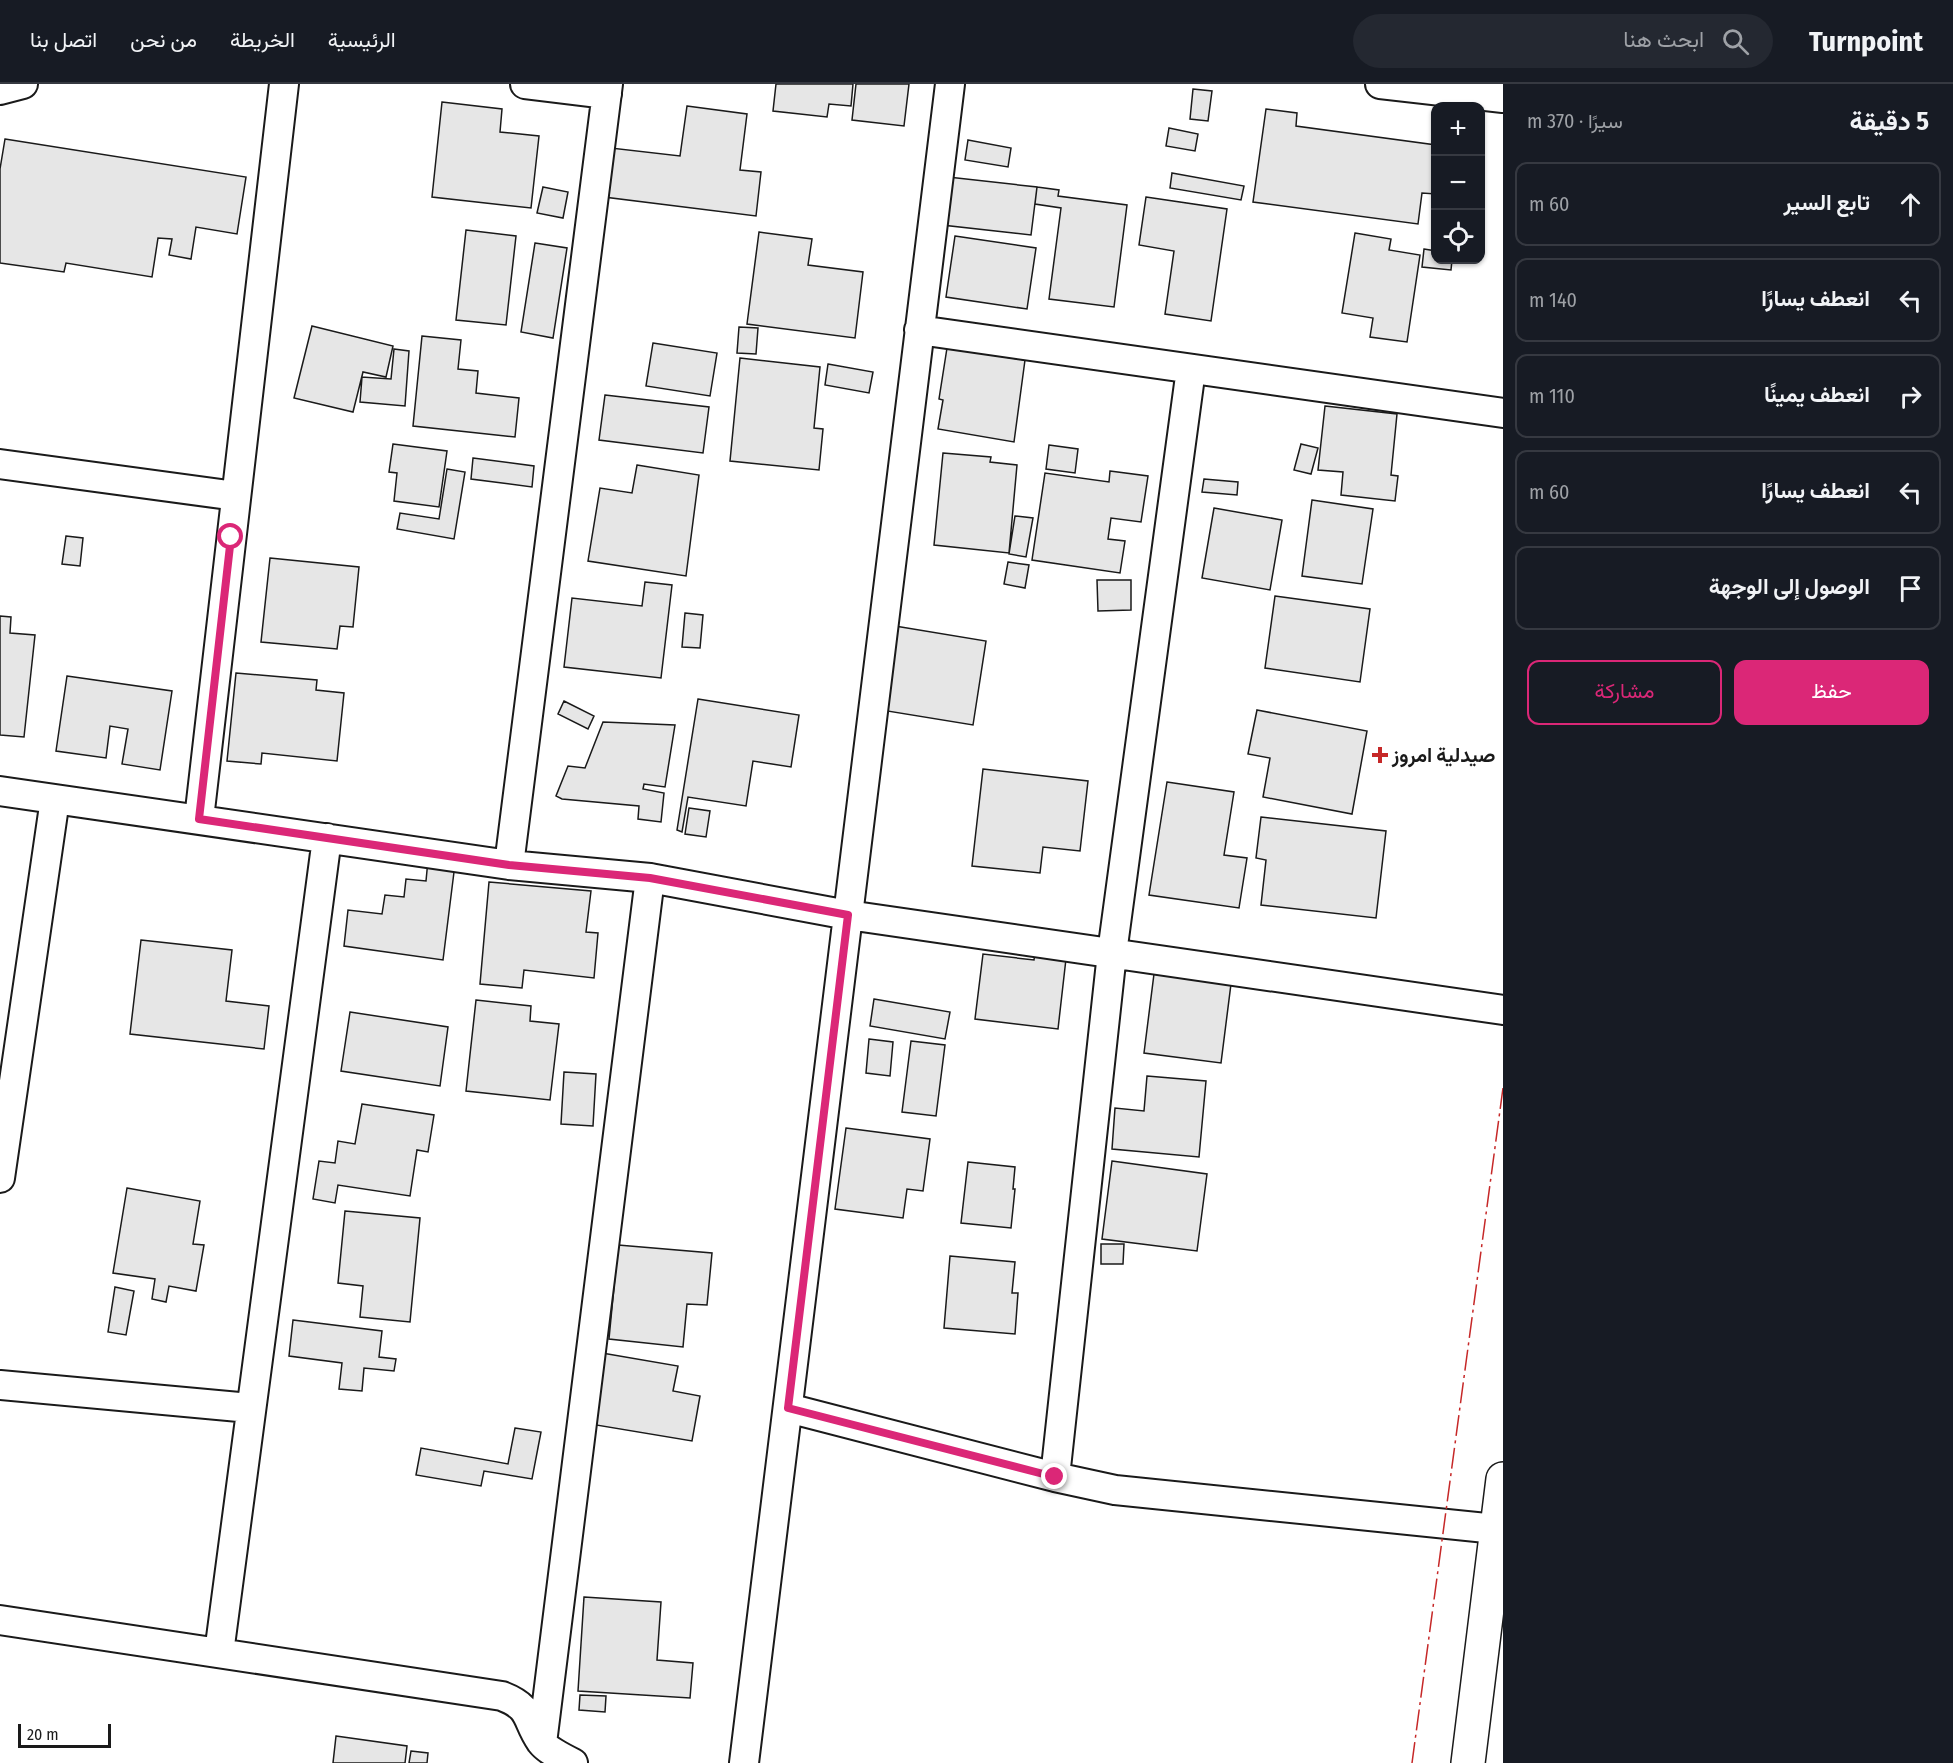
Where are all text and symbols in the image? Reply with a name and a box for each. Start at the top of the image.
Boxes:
search box [1353,14,1773,68]
icon: search [1719,25,1752,58]
text: Turnpoint [1809,25,1923,58]
text: ابحث هنا [1623,26,1704,53]
text: اتصل بنا [30,27,97,53]
text: من نحن [130,27,197,53]
text: الخريطة [230,27,295,53]
text: الرئيسية [328,27,396,53]
map controls [1431,102,1485,264]
button: + [1431,102,1485,156]
text: 5 دقيقة [1850,106,1929,137]
text: سيرًا · 370 m [1527,109,1623,133]
button: − [1431,156,1485,210]
icon: ahead [1894,188,1927,221]
text: تابع السير [1783,189,1870,216]
text: 60 m [1529,192,1569,216]
button: locate [1431,210,1485,264]
icon: left [1894,284,1927,317]
text: انعطف يسارًا [1761,285,1870,312]
text: 140 m [1529,288,1577,312]
icon: right [1894,380,1927,413]
text: انعطف يمينًا [1764,381,1870,408]
text: 110 m [1529,384,1575,408]
icon: left [1894,476,1927,509]
text: انعطف يسارًا [1761,477,1870,504]
text: 60 m [1529,480,1569,504]
route start [217,523,243,549]
icon: arrive [1894,572,1927,605]
text: الوصول إلى الوجهة [1709,573,1870,600]
button: مشاركة [1527,660,1722,725]
button: حفظ [1734,660,1929,725]
place label: صيدلية امروز [1391,743,1495,768]
marker: صيدلية امروز [1373,748,1387,762]
route end [1041,1463,1067,1489]
scale bar [18,1721,111,1748]
text: 20 m [27,1725,58,1744]

